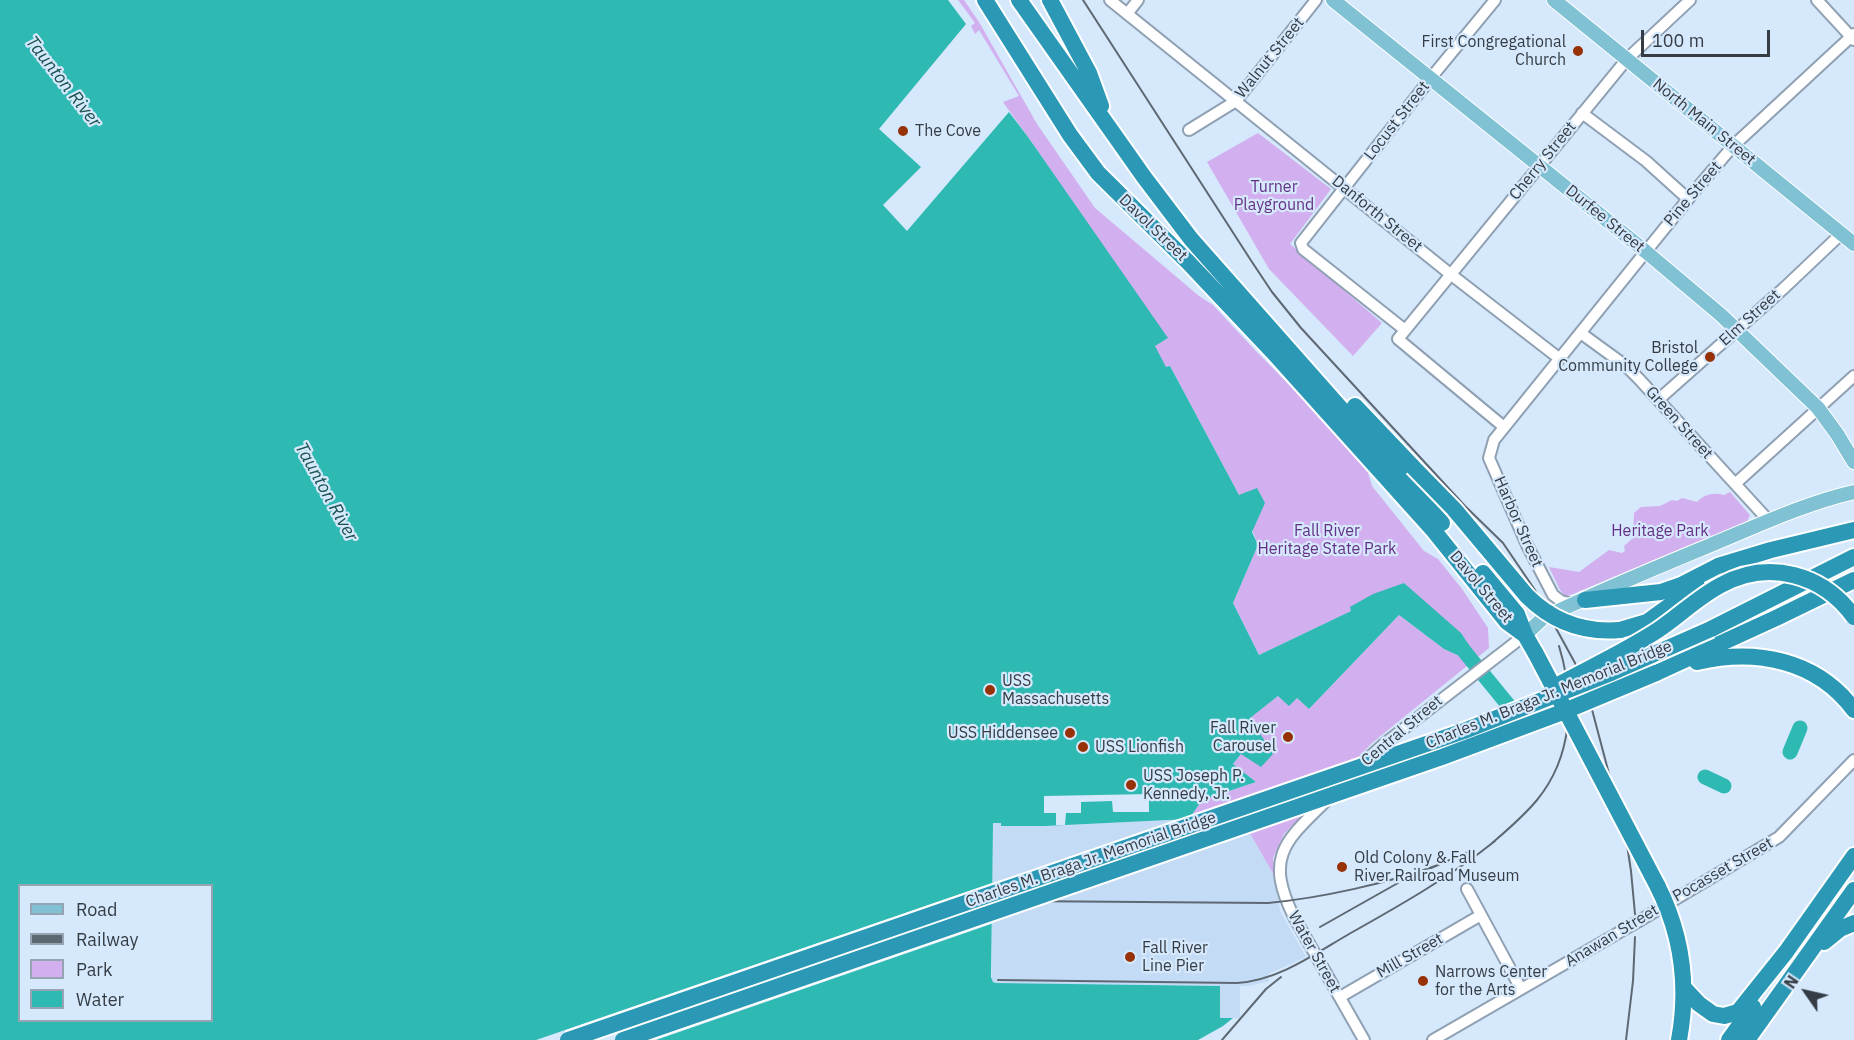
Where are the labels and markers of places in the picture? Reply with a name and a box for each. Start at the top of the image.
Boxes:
place label: First Congregational Church [1422,32,1566,70]
marker: First Congregational Church [1571,44,1585,58]
place label: The Cove [915,121,981,141]
marker: The Cove [896,124,910,138]
place label: Bristol Community College [1558,338,1698,376]
marker: Bristol Community College [1703,350,1717,364]
place label: USS Massachusetts [1002,671,1109,709]
marker: USS Massachusetts [983,683,997,697]
place label: Fall River Carousel [1210,718,1276,756]
place label: USS Hiddensee [948,723,1058,743]
marker: USS Hiddensee [1063,726,1077,740]
marker: Fall River Carousel [1281,730,1295,744]
place label: USS Lionfish [1095,737,1184,757]
marker: USS Lionfish [1076,740,1090,754]
place label: USS Joseph P. Kennedy, Jr. [1143,766,1244,804]
marker: USS Joseph P. Kennedy, Jr. [1124,778,1138,792]
place label: Old Colony & Fall River Railroad Museum [1354,848,1519,886]
marker: Old Colony & Fall River Railroad Museum [1335,860,1349,874]
place label: Fall River Line Pier [1142,938,1208,976]
marker: Fall River Line Pier [1123,950,1137,964]
place label: Narrows Center for the Arts [1435,962,1547,1000]
marker: Narrows Center for the Arts [1416,974,1430,988]

